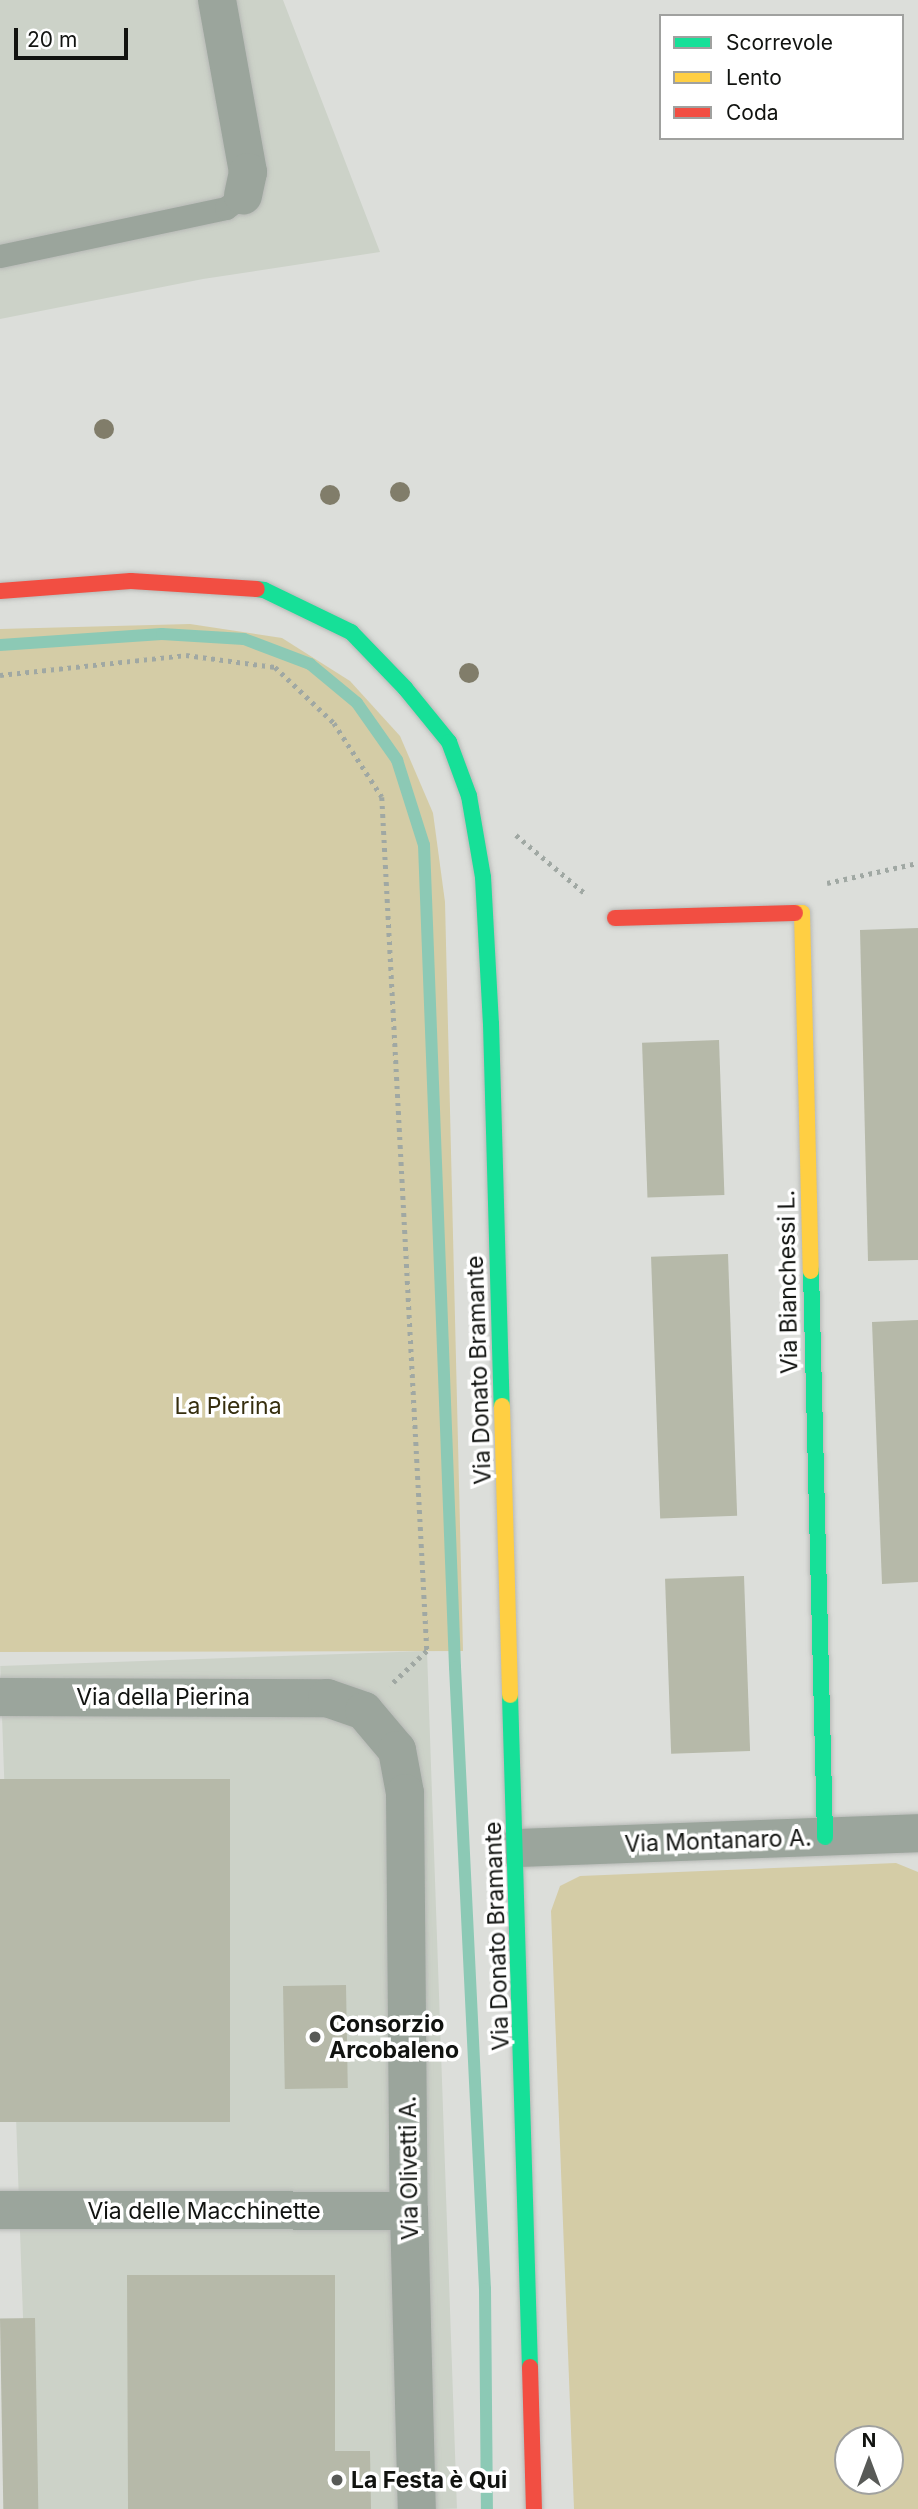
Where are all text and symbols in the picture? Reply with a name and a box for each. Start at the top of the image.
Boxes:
scale bar [18,14,131,58]
legend [659,14,904,140]
text: 20 m [27,27,77,52]
text: Scorrevole [726,30,833,55]
text: Lento [726,65,782,90]
text: Coda [726,100,779,125]
street label: Via Bianchessi L. [773,1190,803,1374]
street label: Via Donato Bramante [461,1255,497,1485]
park label: La Pierina [174,1392,282,1420]
street label: Via della Pierina [76,1683,250,1711]
street label: Via Donato Bramante [479,1821,515,2051]
street label: Via Montanaro A. [624,1824,812,1858]
place label: Consorzio Arcobaleno [329,2010,459,2064]
marker: Consorzio Arcobaleno [307,2029,323,2045]
street label: Via Olivetti A. [394,2096,424,2240]
street label: Via delle Macchinette [87,2197,321,2225]
north arrow [834,2425,904,2495]
text: N [862,2429,876,2452]
place label: La Festa è Qui [351,2466,507,2494]
marker: La Festa è Qui [329,2472,345,2488]

